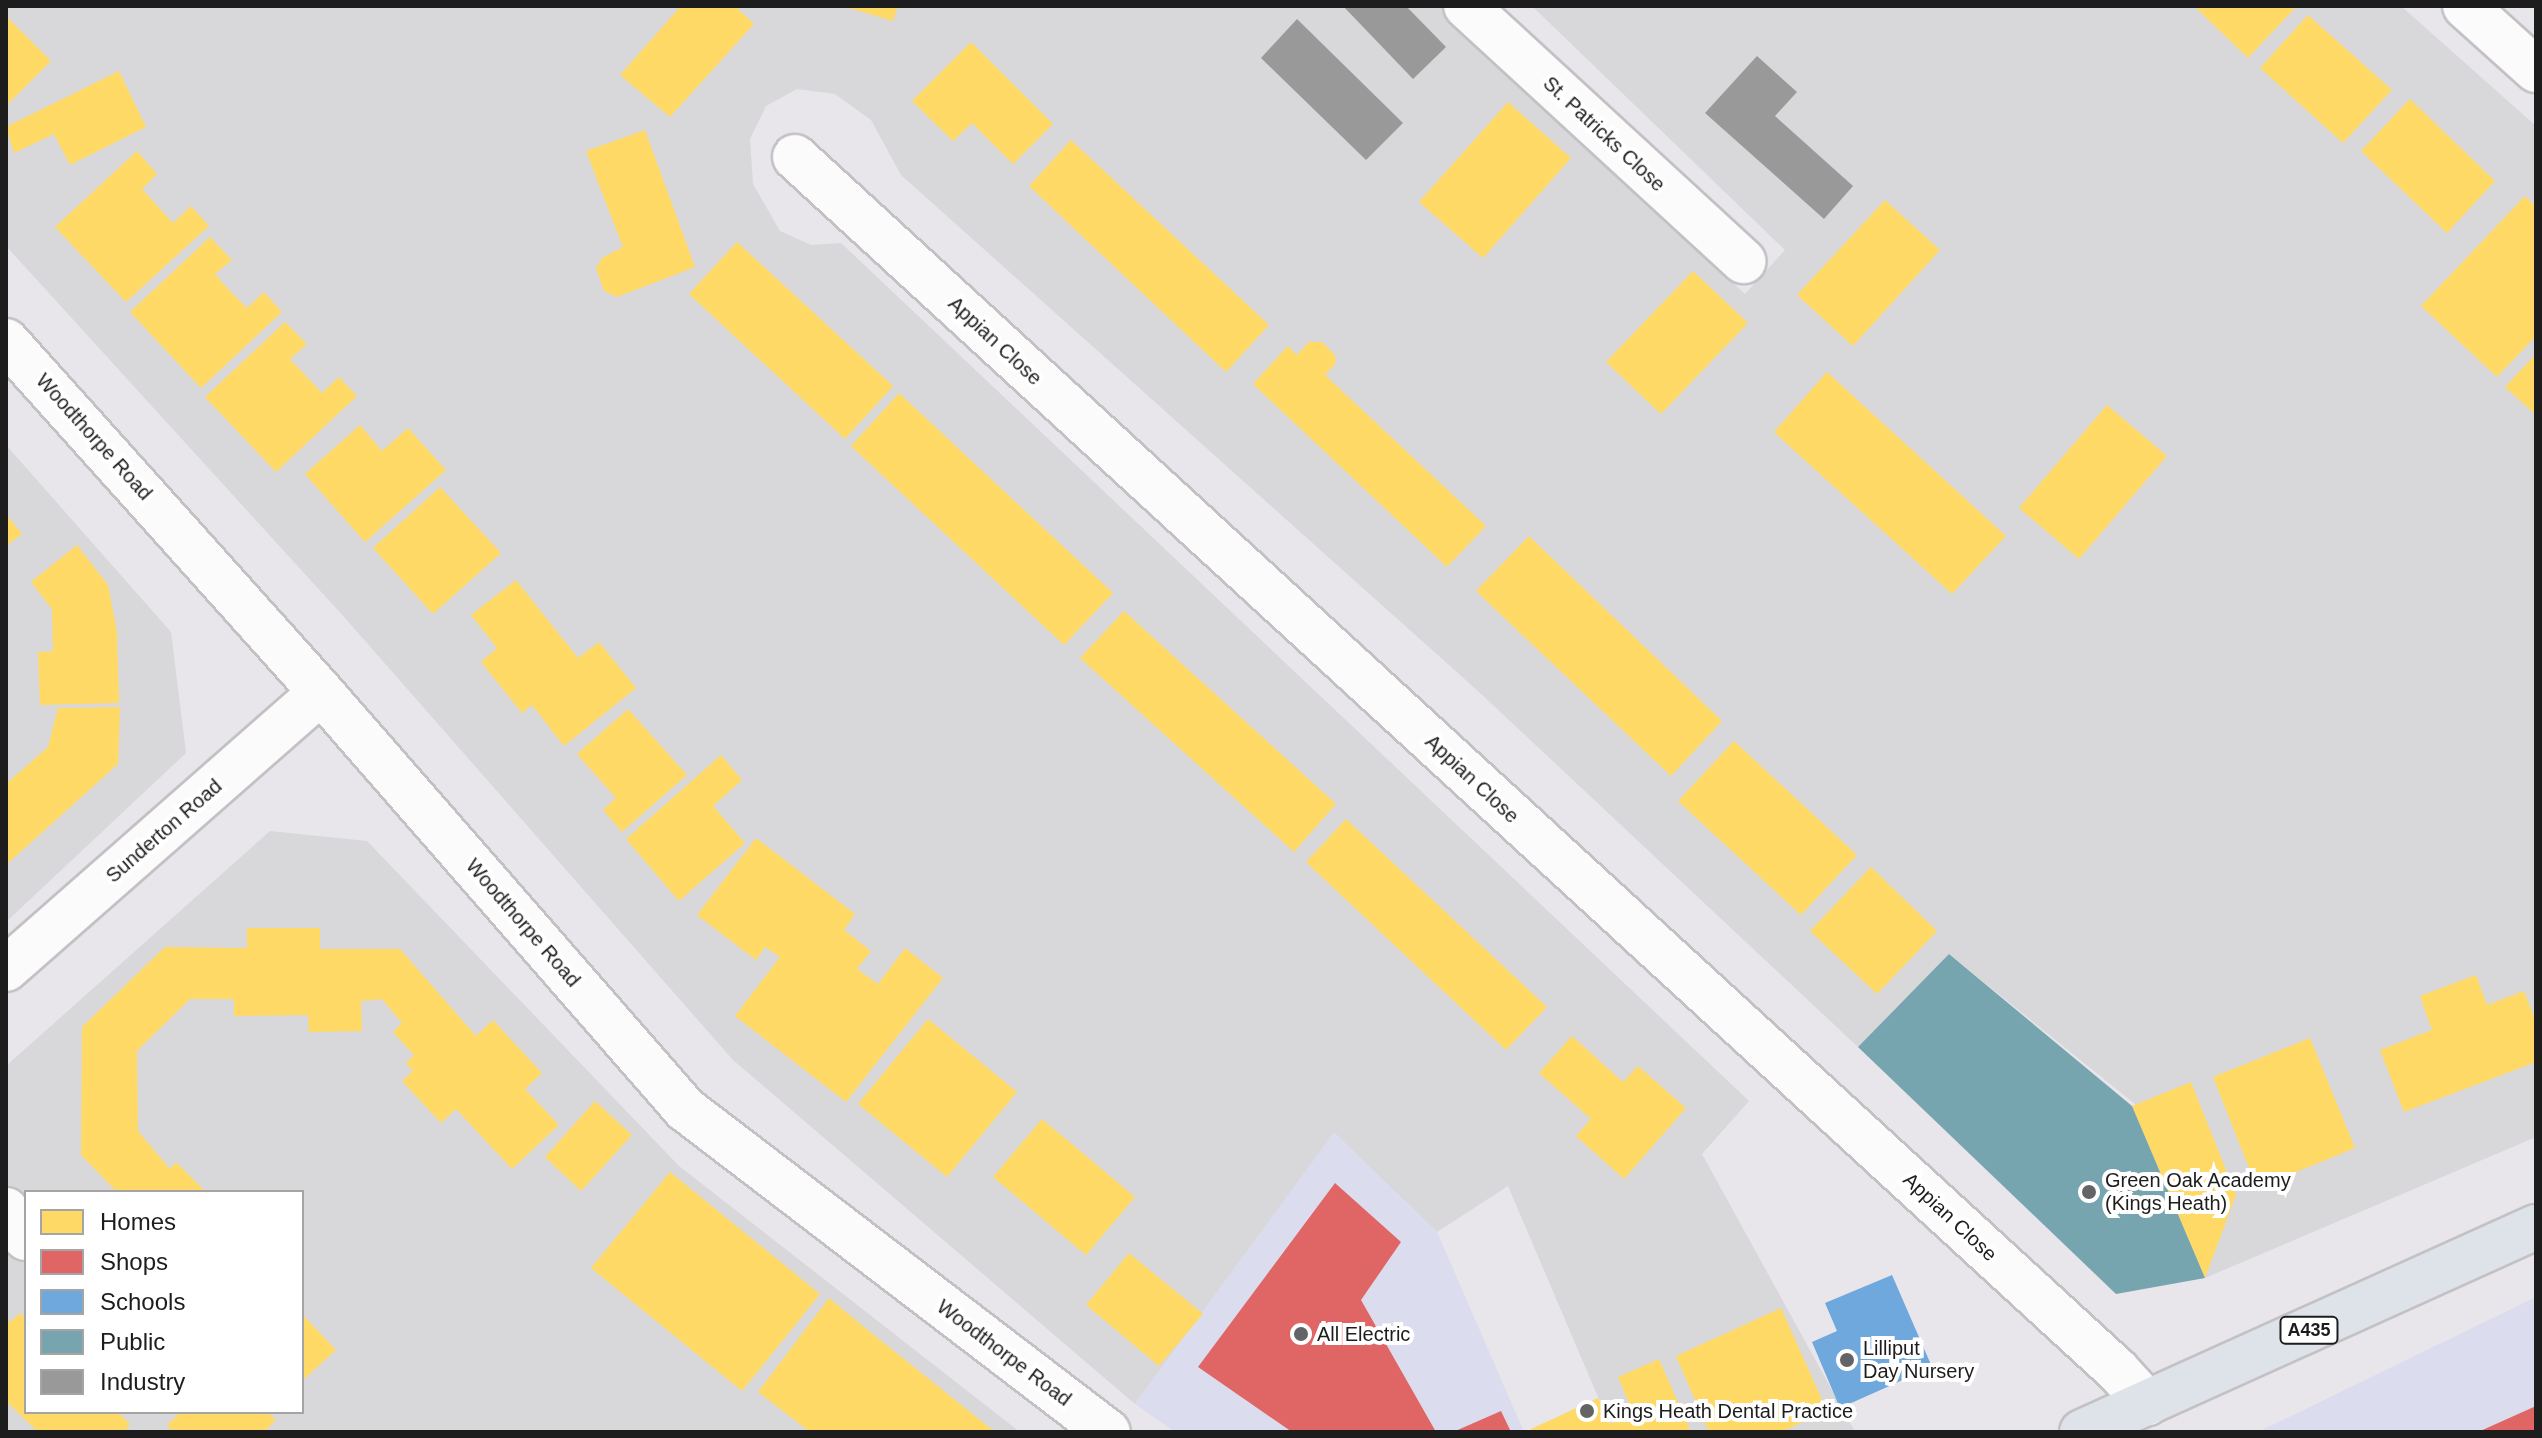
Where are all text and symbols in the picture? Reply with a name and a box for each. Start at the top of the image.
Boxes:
street label: St. Patricks Close [1538,71,1670,197]
street label: Appian Close [943,292,1047,390]
street label: Woodthorpe Road [31,369,157,505]
street label: Appian Close [1420,730,1524,828]
street label: Sunderton Road [101,774,227,888]
street label: Woodthorpe Road [461,854,585,992]
street label: Appian Close [1898,1168,2002,1266]
place label: Green Oak Academy (Kings Heath) [2105,1168,2292,1215]
marker: Green Oak Academy (Kings Heath) [2080,1183,2098,1201]
legend [24,1190,304,1414]
text: Homes [100,1208,176,1235]
text: Shops [100,1248,168,1275]
text: Schools [100,1288,185,1315]
street label: Woodthorpe Road [932,1295,1076,1411]
road number: A435 [2279,1316,2339,1344]
place label: All Electric [1317,1322,1410,1346]
marker: All Electric [1292,1325,1310,1343]
text: Public [100,1328,165,1355]
place label: Lilliput Day Nursery [1863,1336,1974,1383]
marker: Lilliput Day Nursery [1838,1351,1856,1369]
text: Industry [100,1368,185,1395]
place label: Kings Heath Dental Practice [1603,1399,1853,1423]
marker: Kings Heath Dental Practice [1578,1402,1596,1420]

